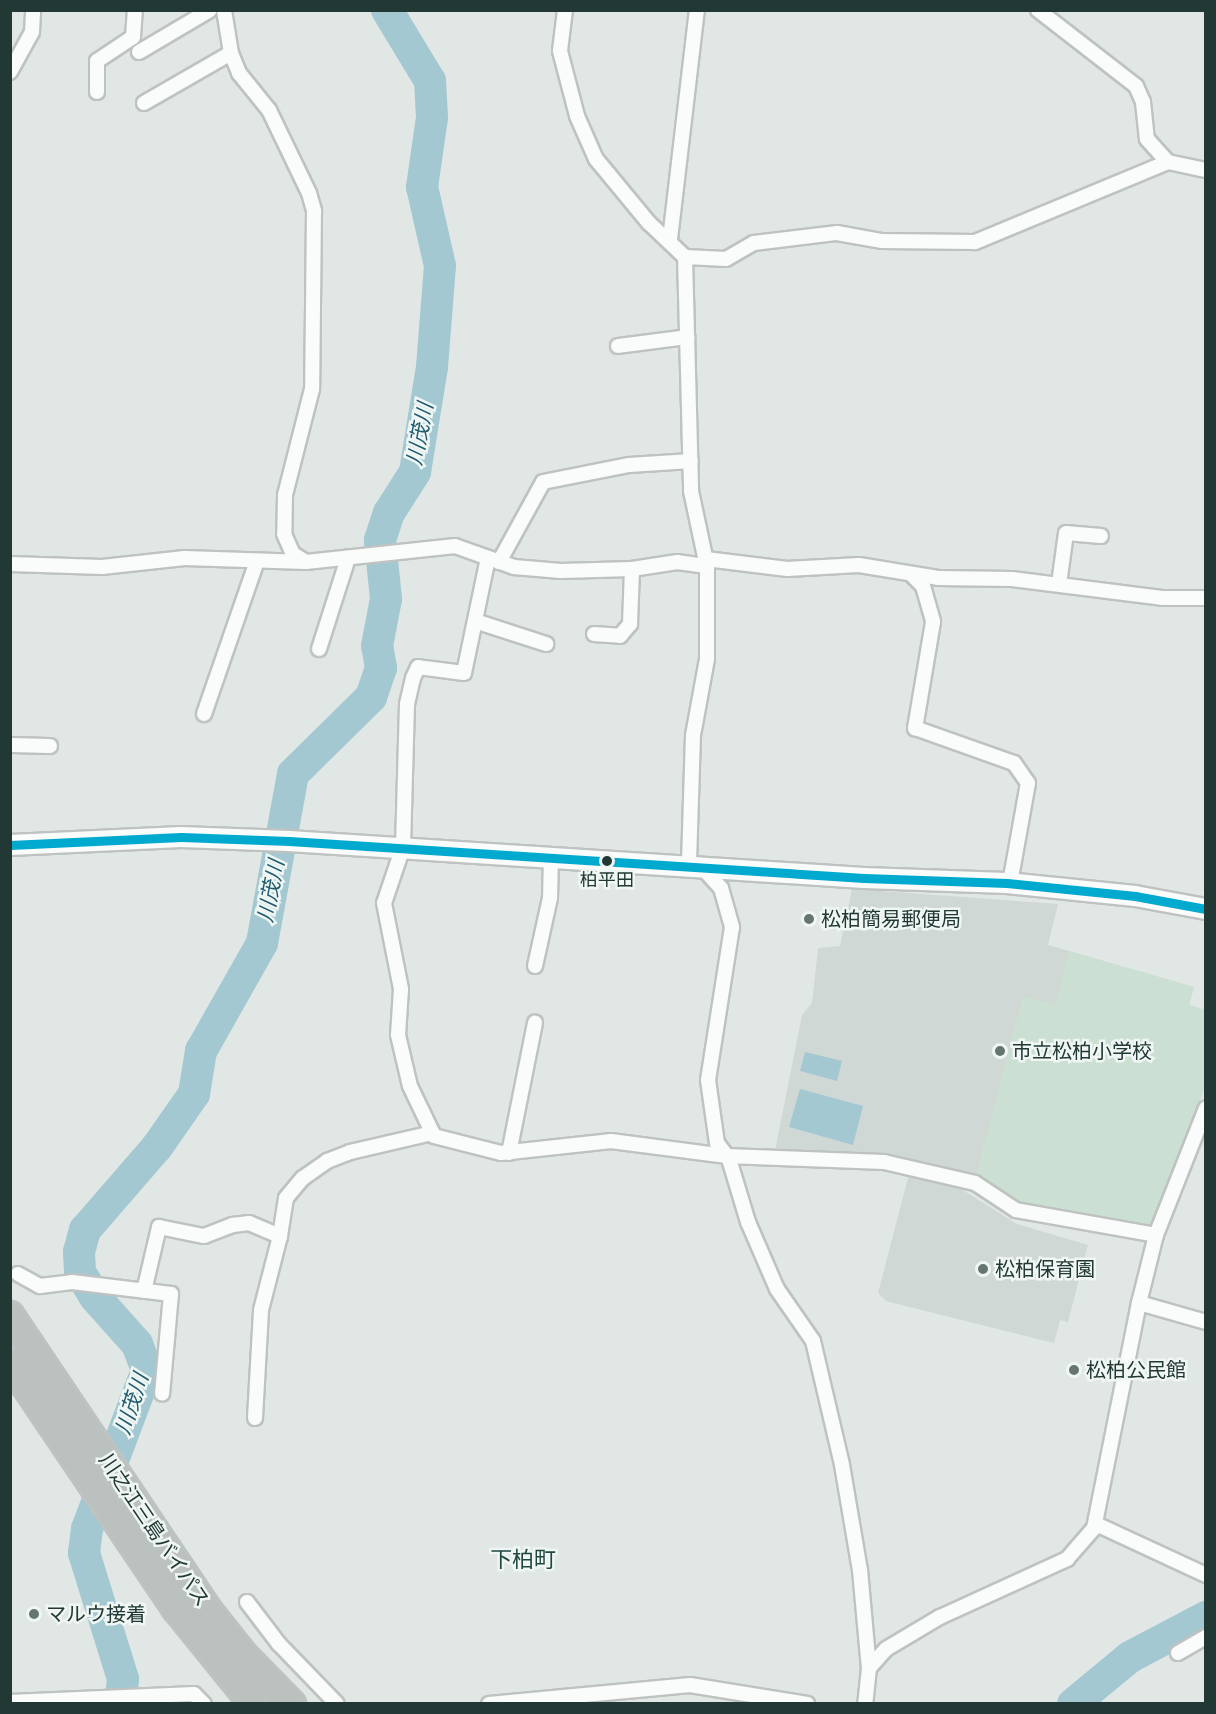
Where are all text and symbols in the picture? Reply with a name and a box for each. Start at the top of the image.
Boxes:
water label: 川茂川 [402,401,438,467]
marker: 柏平田 [601,855,613,867]
water label: 川茂川 [253,858,289,924]
place label: 柏平田 [580,869,634,891]
place label: 松柏簡易郵便局 [821,907,961,931]
marker: 松柏簡易郵便局 [802,912,816,926]
place label: 市立松柏小学校 [1012,1039,1152,1063]
marker: 市立松柏小学校 [993,1044,1007,1058]
place label: 松柏保育園 [995,1257,1095,1281]
marker: 松柏保育園 [976,1262,990,1276]
place label: 松柏公民館 [1086,1358,1186,1382]
marker: 松柏公民館 [1067,1363,1081,1377]
water label: 川茂川 [110,1370,154,1438]
street label: 川之江三島バイパス [94,1449,214,1611]
district label: 下柏町 [490,1547,556,1573]
place label: マルウ接着 [46,1602,146,1626]
marker: マルウ接着 [27,1607,41,1621]

